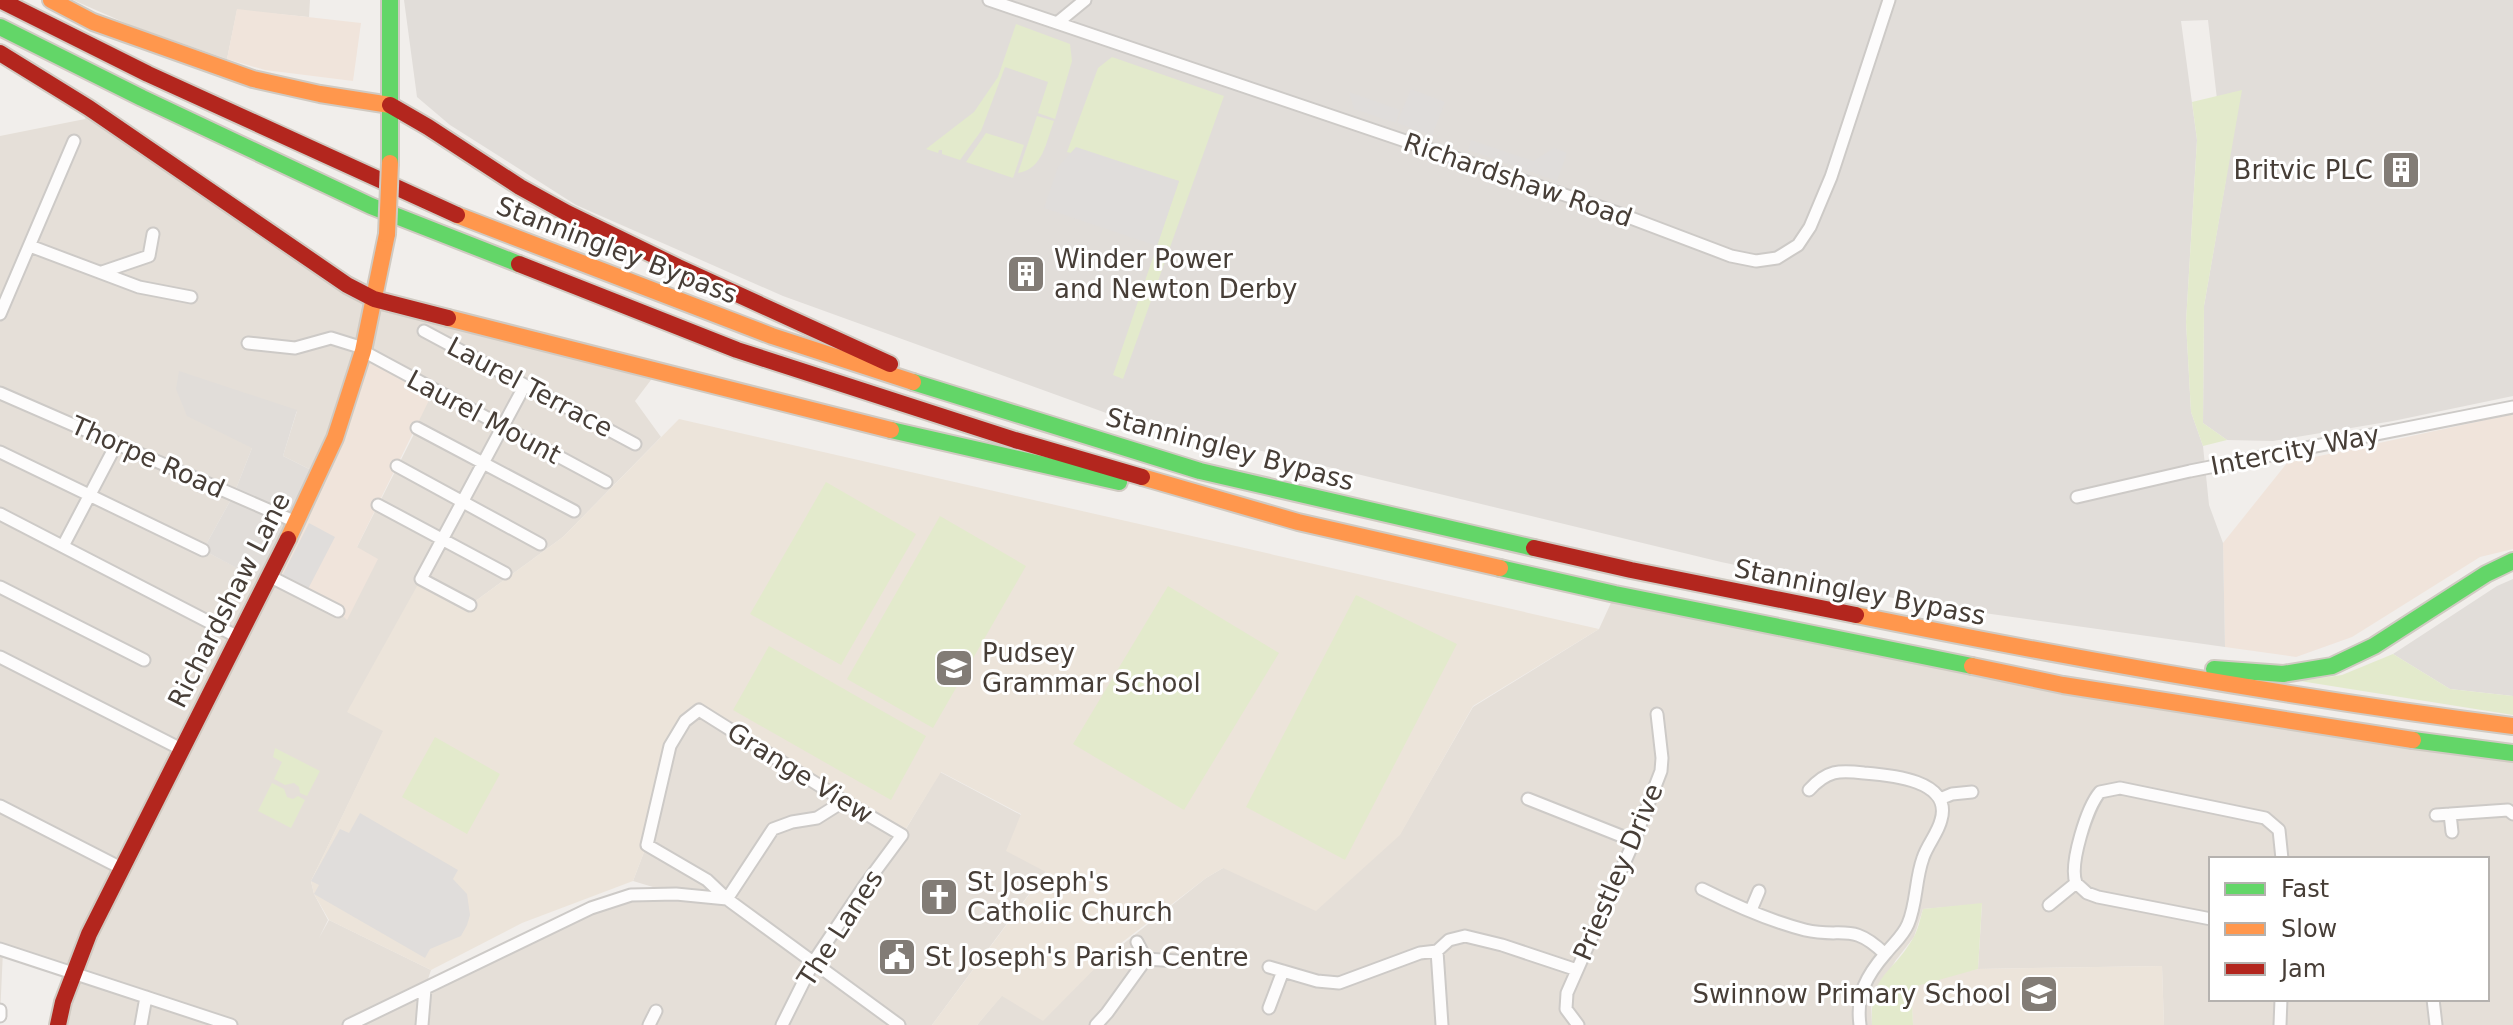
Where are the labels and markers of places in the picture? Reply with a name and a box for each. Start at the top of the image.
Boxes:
building icon: Britvic PLC [2380,149,2422,191]
place label: Britvic PLC [2234,155,2373,185]
place label: Winder Power and Newton Derby [1054,244,1297,304]
building icon: Winder Power and Newton Derby [1005,253,1047,295]
place label: Pudsey Grammar School [982,638,1201,698]
school or university icon: Pudsey Grammar School [933,647,975,689]
place label: St Joseph's Catholic Church [967,867,1173,927]
church icon: St Joseph's Catholic Church [918,876,960,918]
public building icon: St Joseph's Parish Centre [876,936,918,978]
place label: St Joseph's Parish Centre [925,942,1249,972]
school or university icon: Swinnow Primary School [2018,973,2060,1015]
place label: Swinnow Primary School [1693,979,2011,1009]

